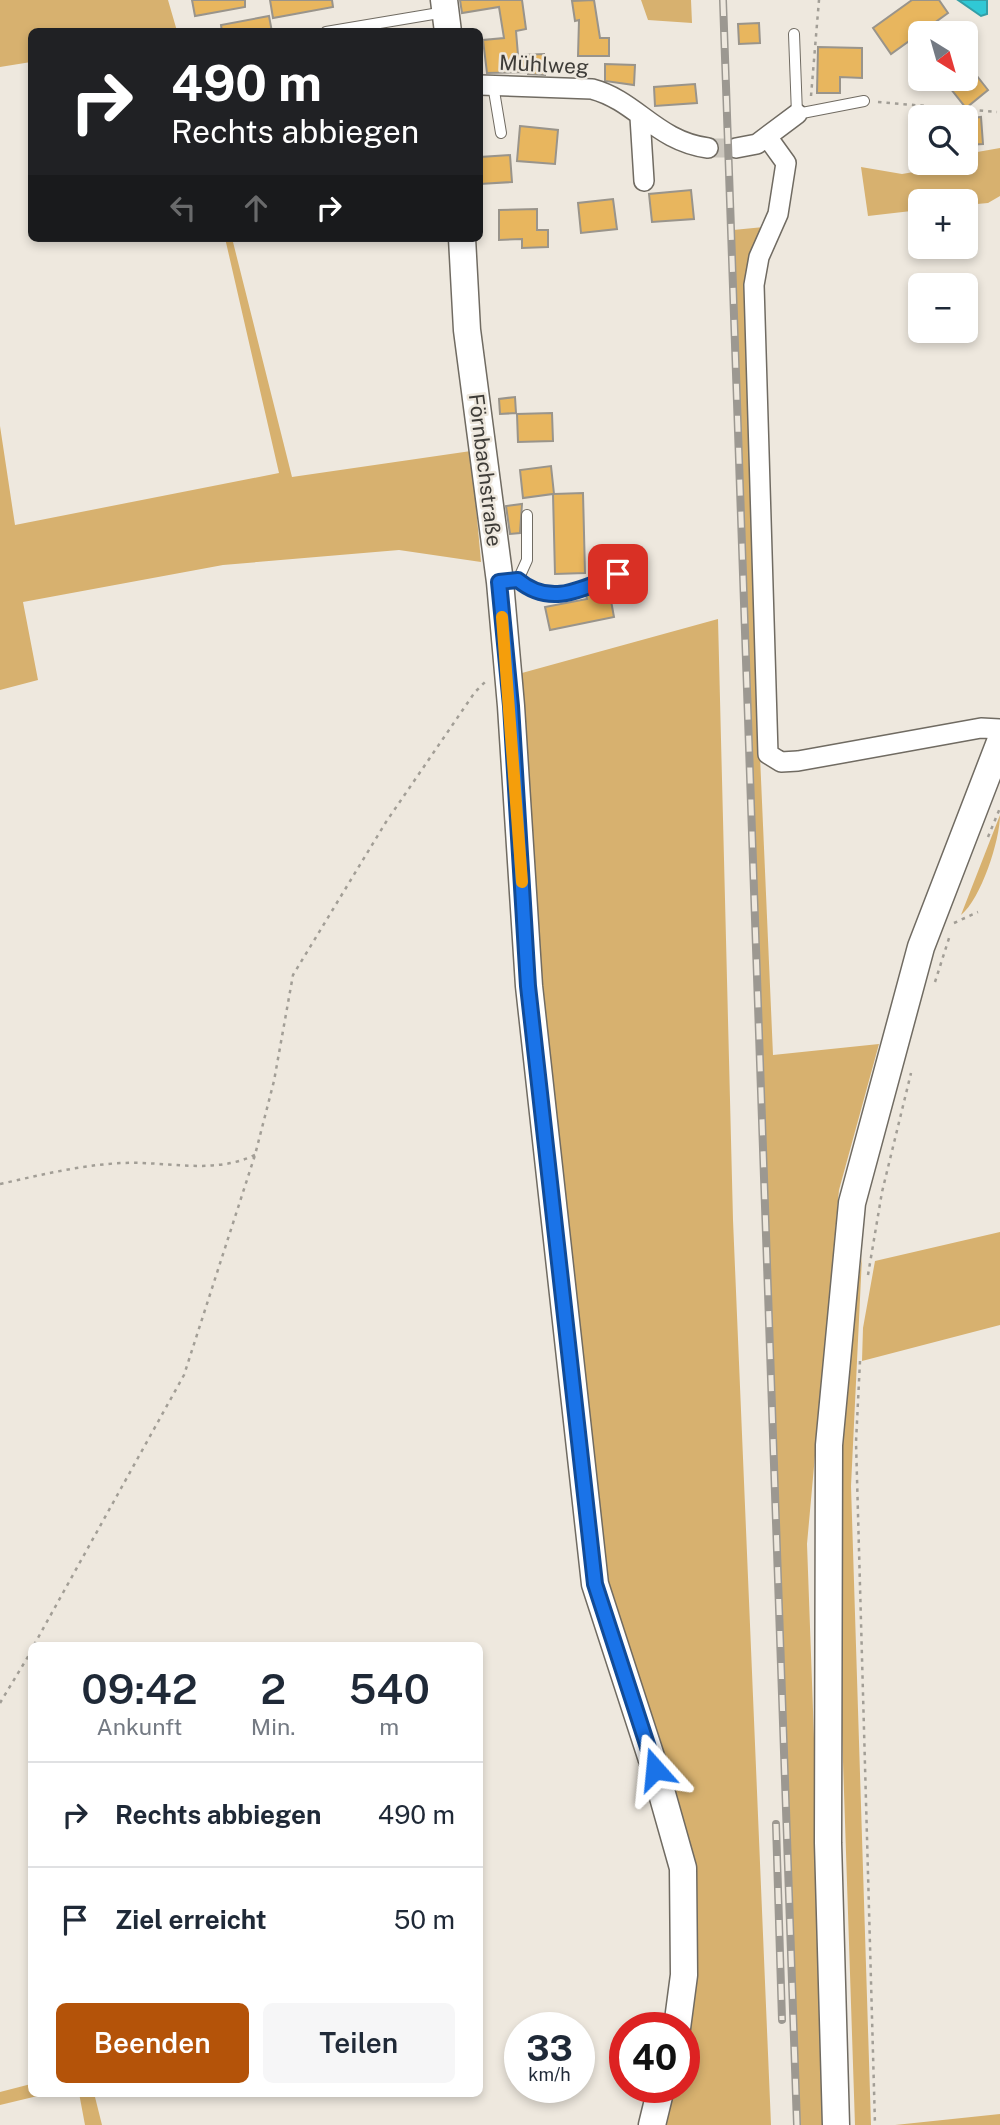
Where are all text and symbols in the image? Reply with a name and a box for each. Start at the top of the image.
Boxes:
north arrow [908,21,978,91]
map controls [908,21,978,343]
street label: Mühlweg [498,50,590,79]
text: 490 m [171,54,322,112]
icon: right [56,56,147,147]
button: search [908,105,978,175]
text: Rechts abbiegen [171,113,419,150]
icon: left [164,189,202,227]
icon: ahead [237,189,275,227]
icon: right [310,189,348,227]
button: + [908,189,978,259]
button: − [908,273,978,343]
street label: Förnbachstraße [464,392,507,548]
pin [588,544,648,604]
icon: arrive [599,555,637,593]
text: 09:42 [81,1664,198,1713]
text: 2 [260,1664,286,1713]
text: 540 [349,1664,430,1713]
text: Ankunft [96,1713,182,1740]
text: Min. [251,1713,296,1740]
text: m [379,1713,399,1740]
position arrow [618,1732,692,1806]
icon: right [56,1796,94,1834]
text: Rechts abbiegen [115,1799,321,1830]
text: 490 m [378,1799,455,1830]
icon: arrive [56,1901,94,1939]
text: Ziel erreicht [115,1904,267,1935]
text: 50 m [394,1904,455,1935]
button: Beenden [56,2003,249,2083]
button: Teilen [263,2003,455,2083]
speed limit sign: 40 [609,2012,700,2103]
text: 33 [526,2028,573,2069]
text: km/h [528,2064,571,2085]

